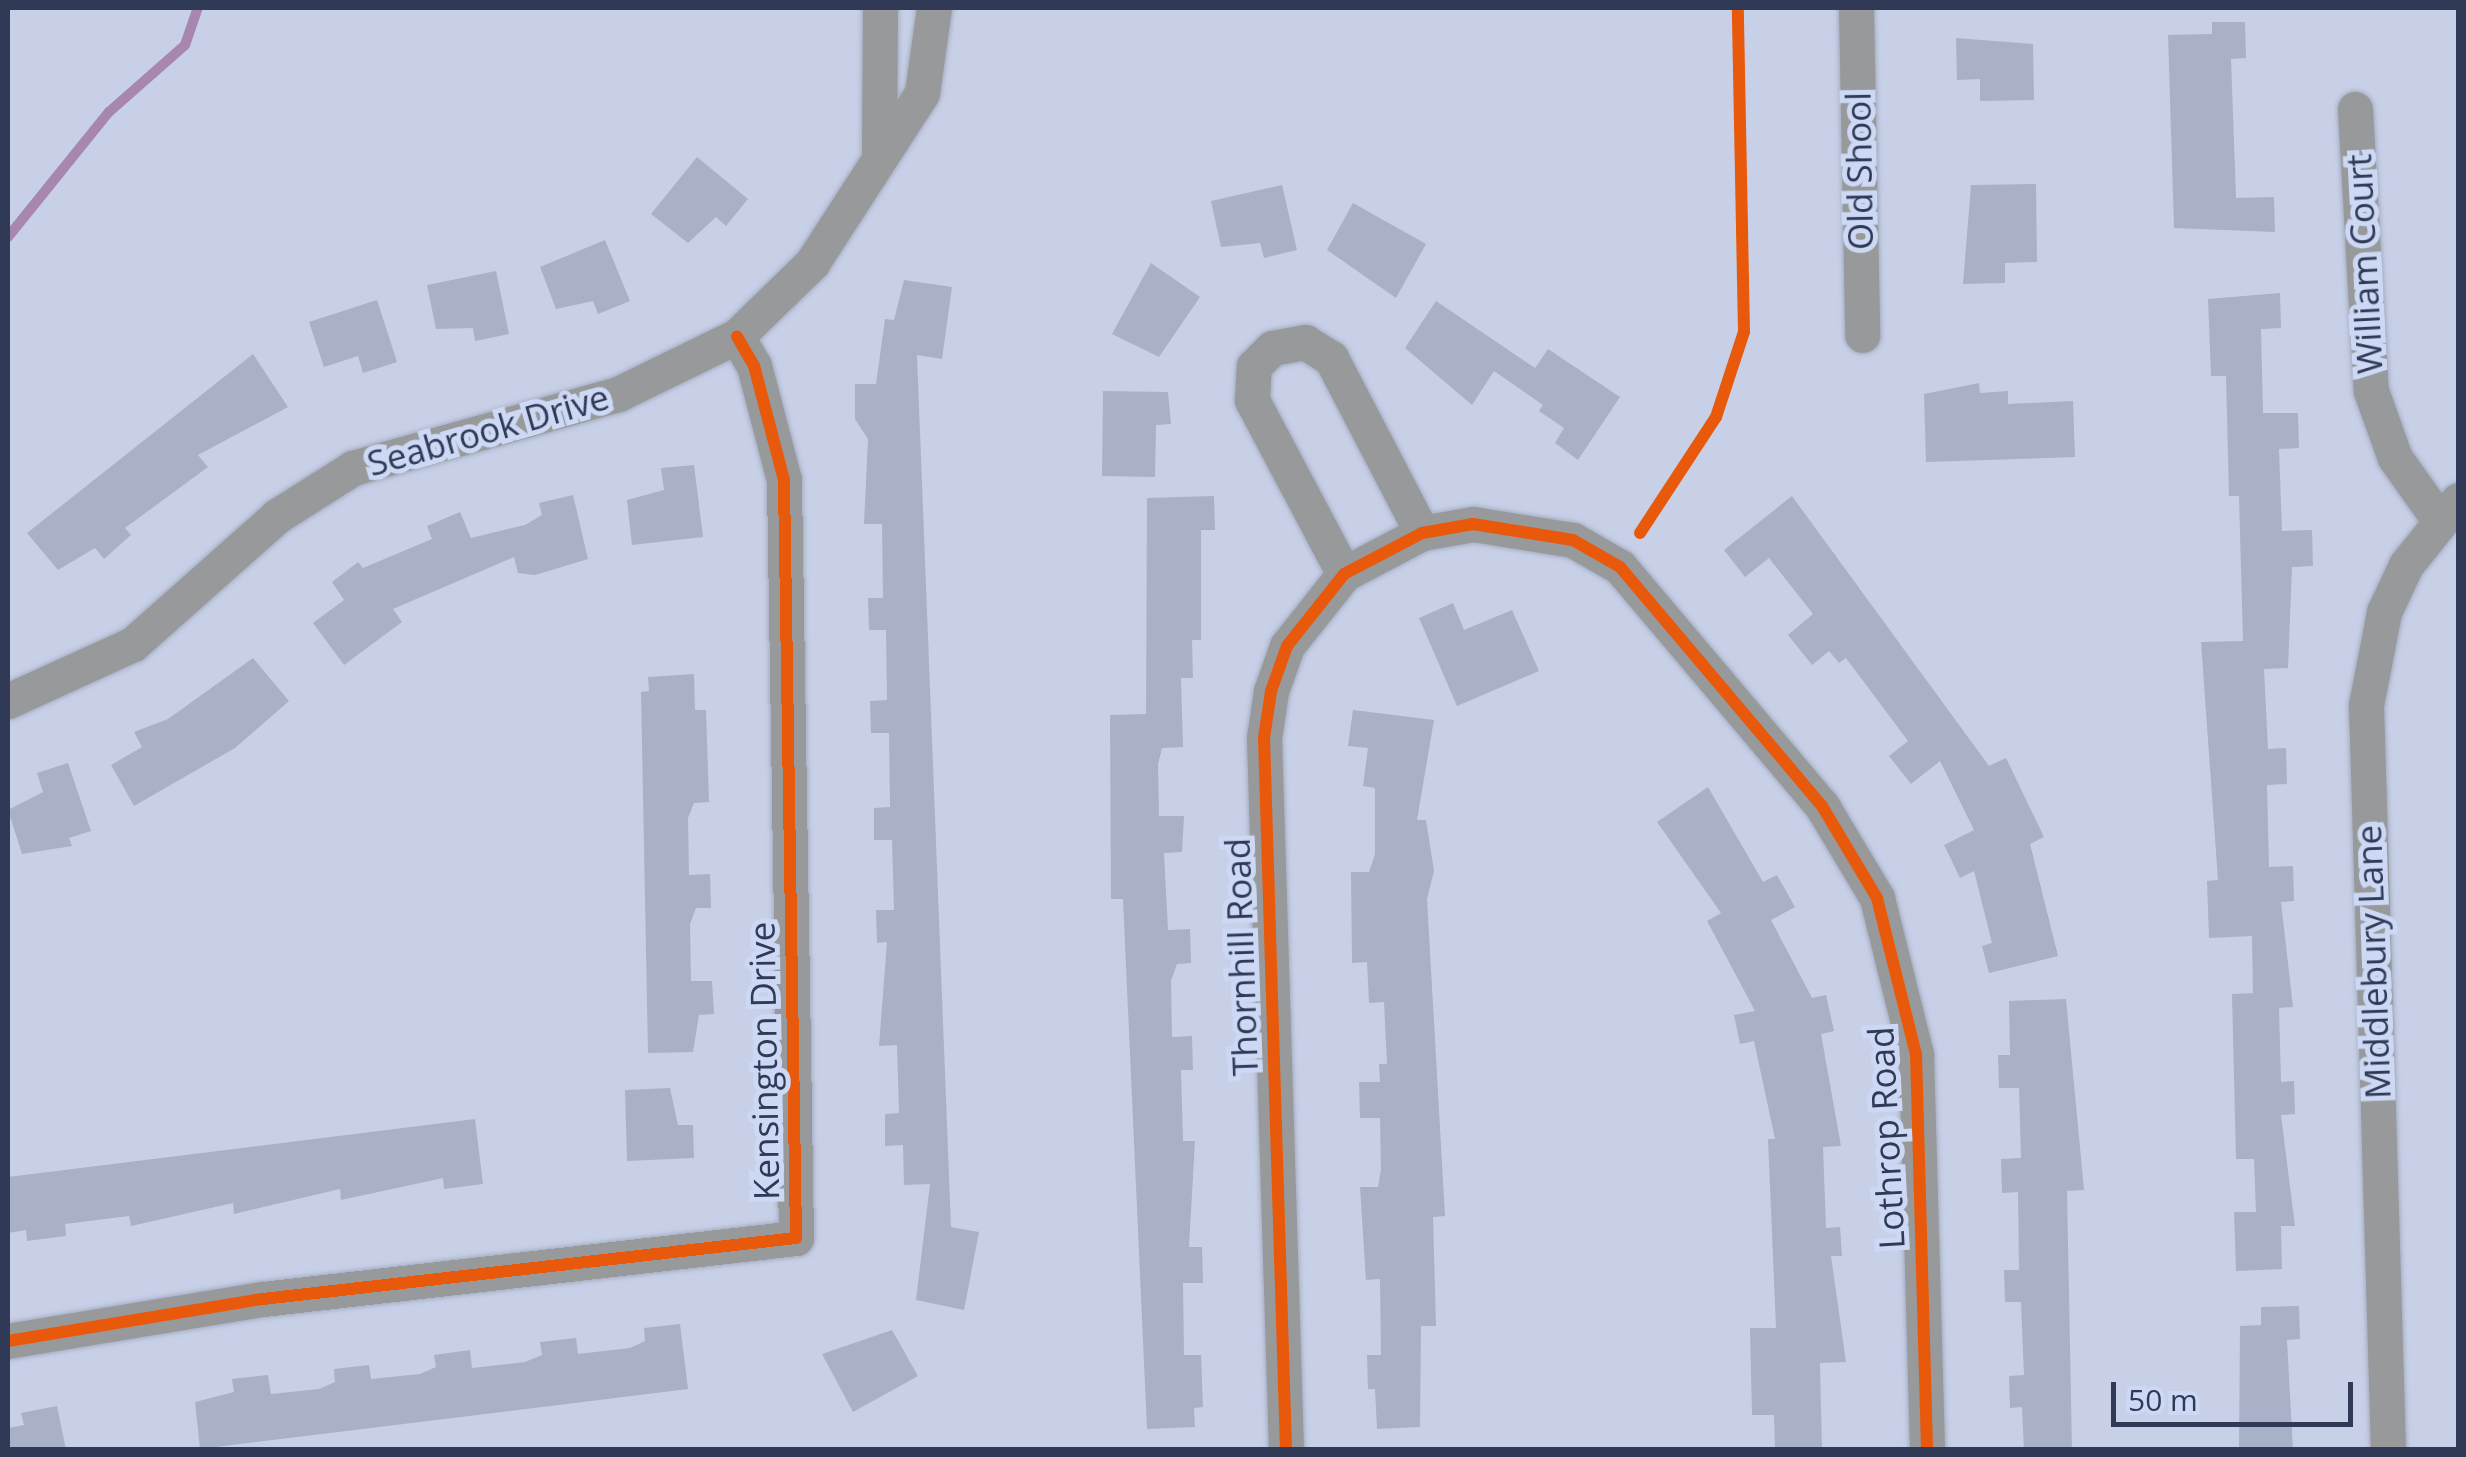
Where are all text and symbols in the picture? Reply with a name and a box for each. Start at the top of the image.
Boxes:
street label: Old Shool [1837,92,1881,250]
street label: William Court [2337,153,2391,375]
street label: Seabrook Drive [362,375,614,485]
street label: Middlebury Lane [2347,824,2399,1100]
street label: Thornhill Road [1216,837,1266,1077]
street label: Kensington Drive [741,922,787,1200]
street label: Lothrop Road [1859,1026,1913,1250]
scale bar [2116,1362,2358,1424]
text: 50 m [2128,1379,2198,1420]

